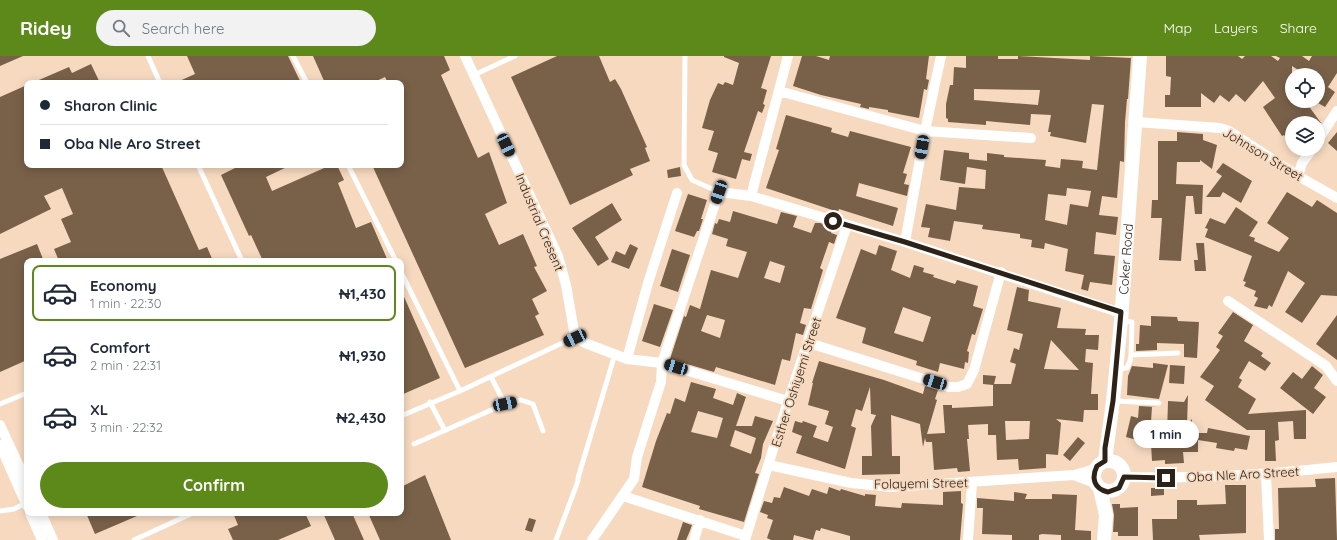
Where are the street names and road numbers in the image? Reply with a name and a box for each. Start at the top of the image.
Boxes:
street label: Johnson Street [1220,124,1306,184]
street label: Industrial Cresent [512,171,568,273]
street label: Coker Road [1115,223,1136,295]
street label: Esther Oshiyemi Street [767,315,825,449]
street label: Oba Nle Aro Street [1186,463,1300,485]
street label: Folayemi Street [874,474,968,492]

